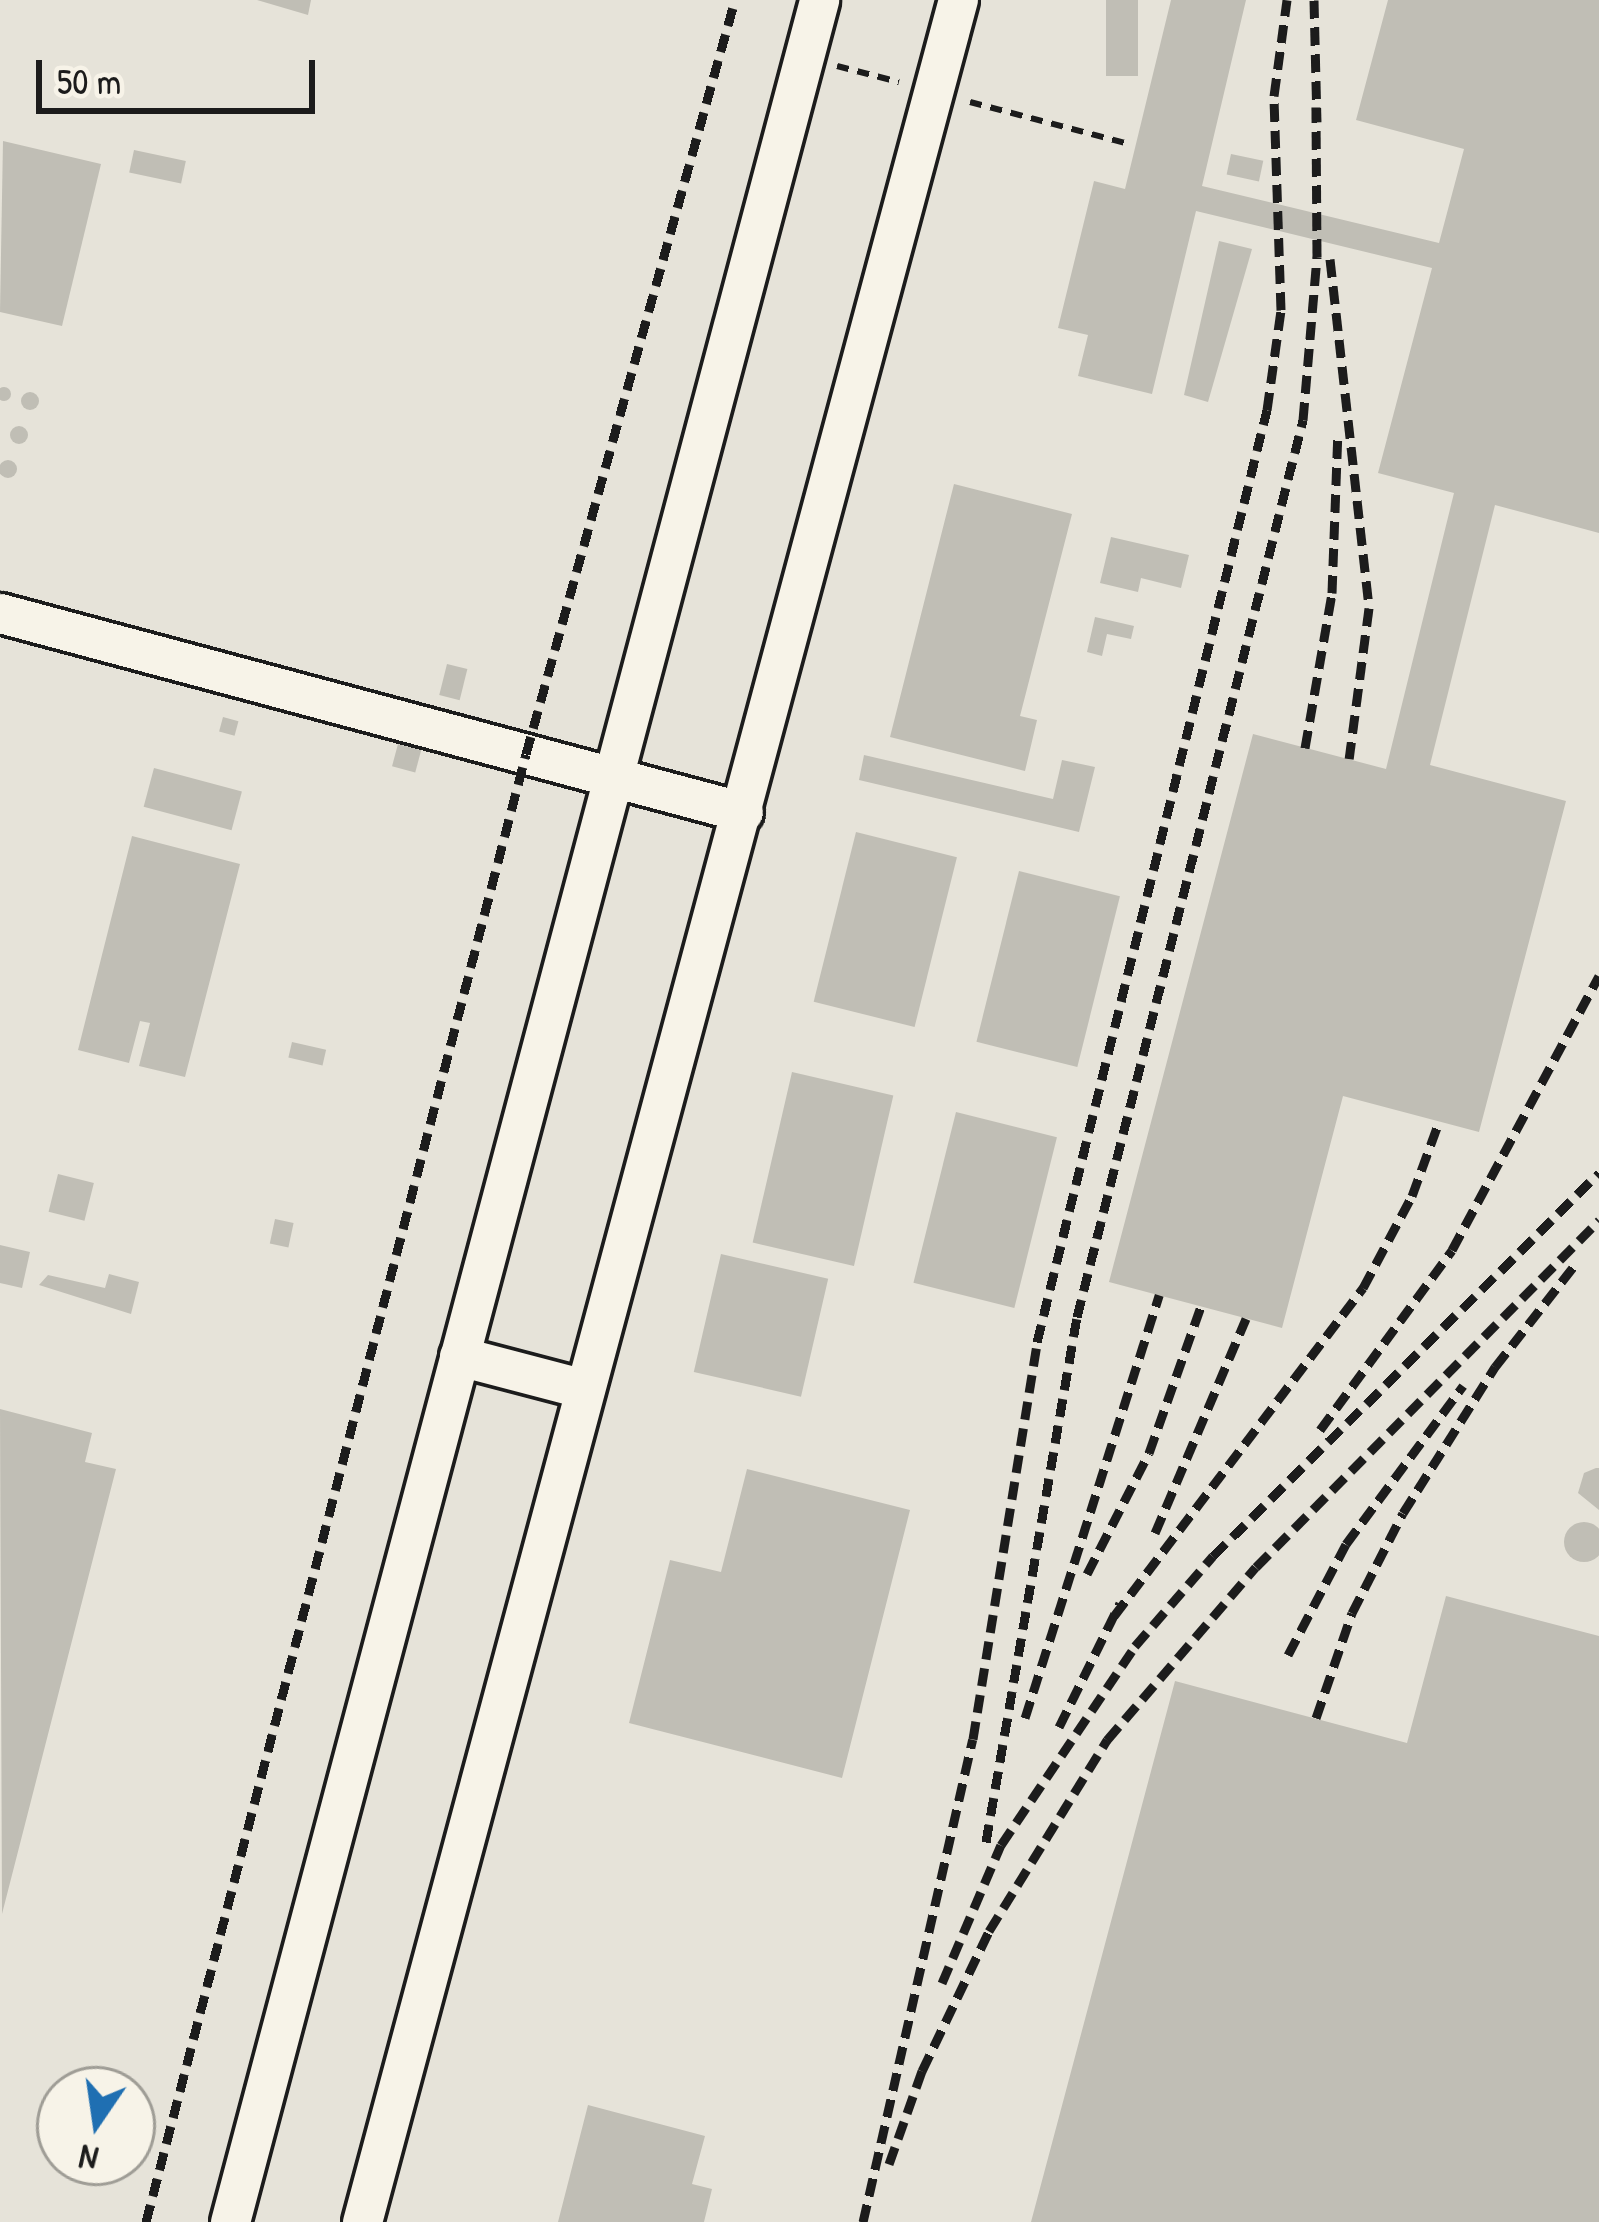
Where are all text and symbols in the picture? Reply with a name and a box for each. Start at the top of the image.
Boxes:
scale bar [42,36,321,110]
text: 50 m [57,56,121,105]
north arrow [36,2066,156,2186]
text: N [75,2135,102,2182]

